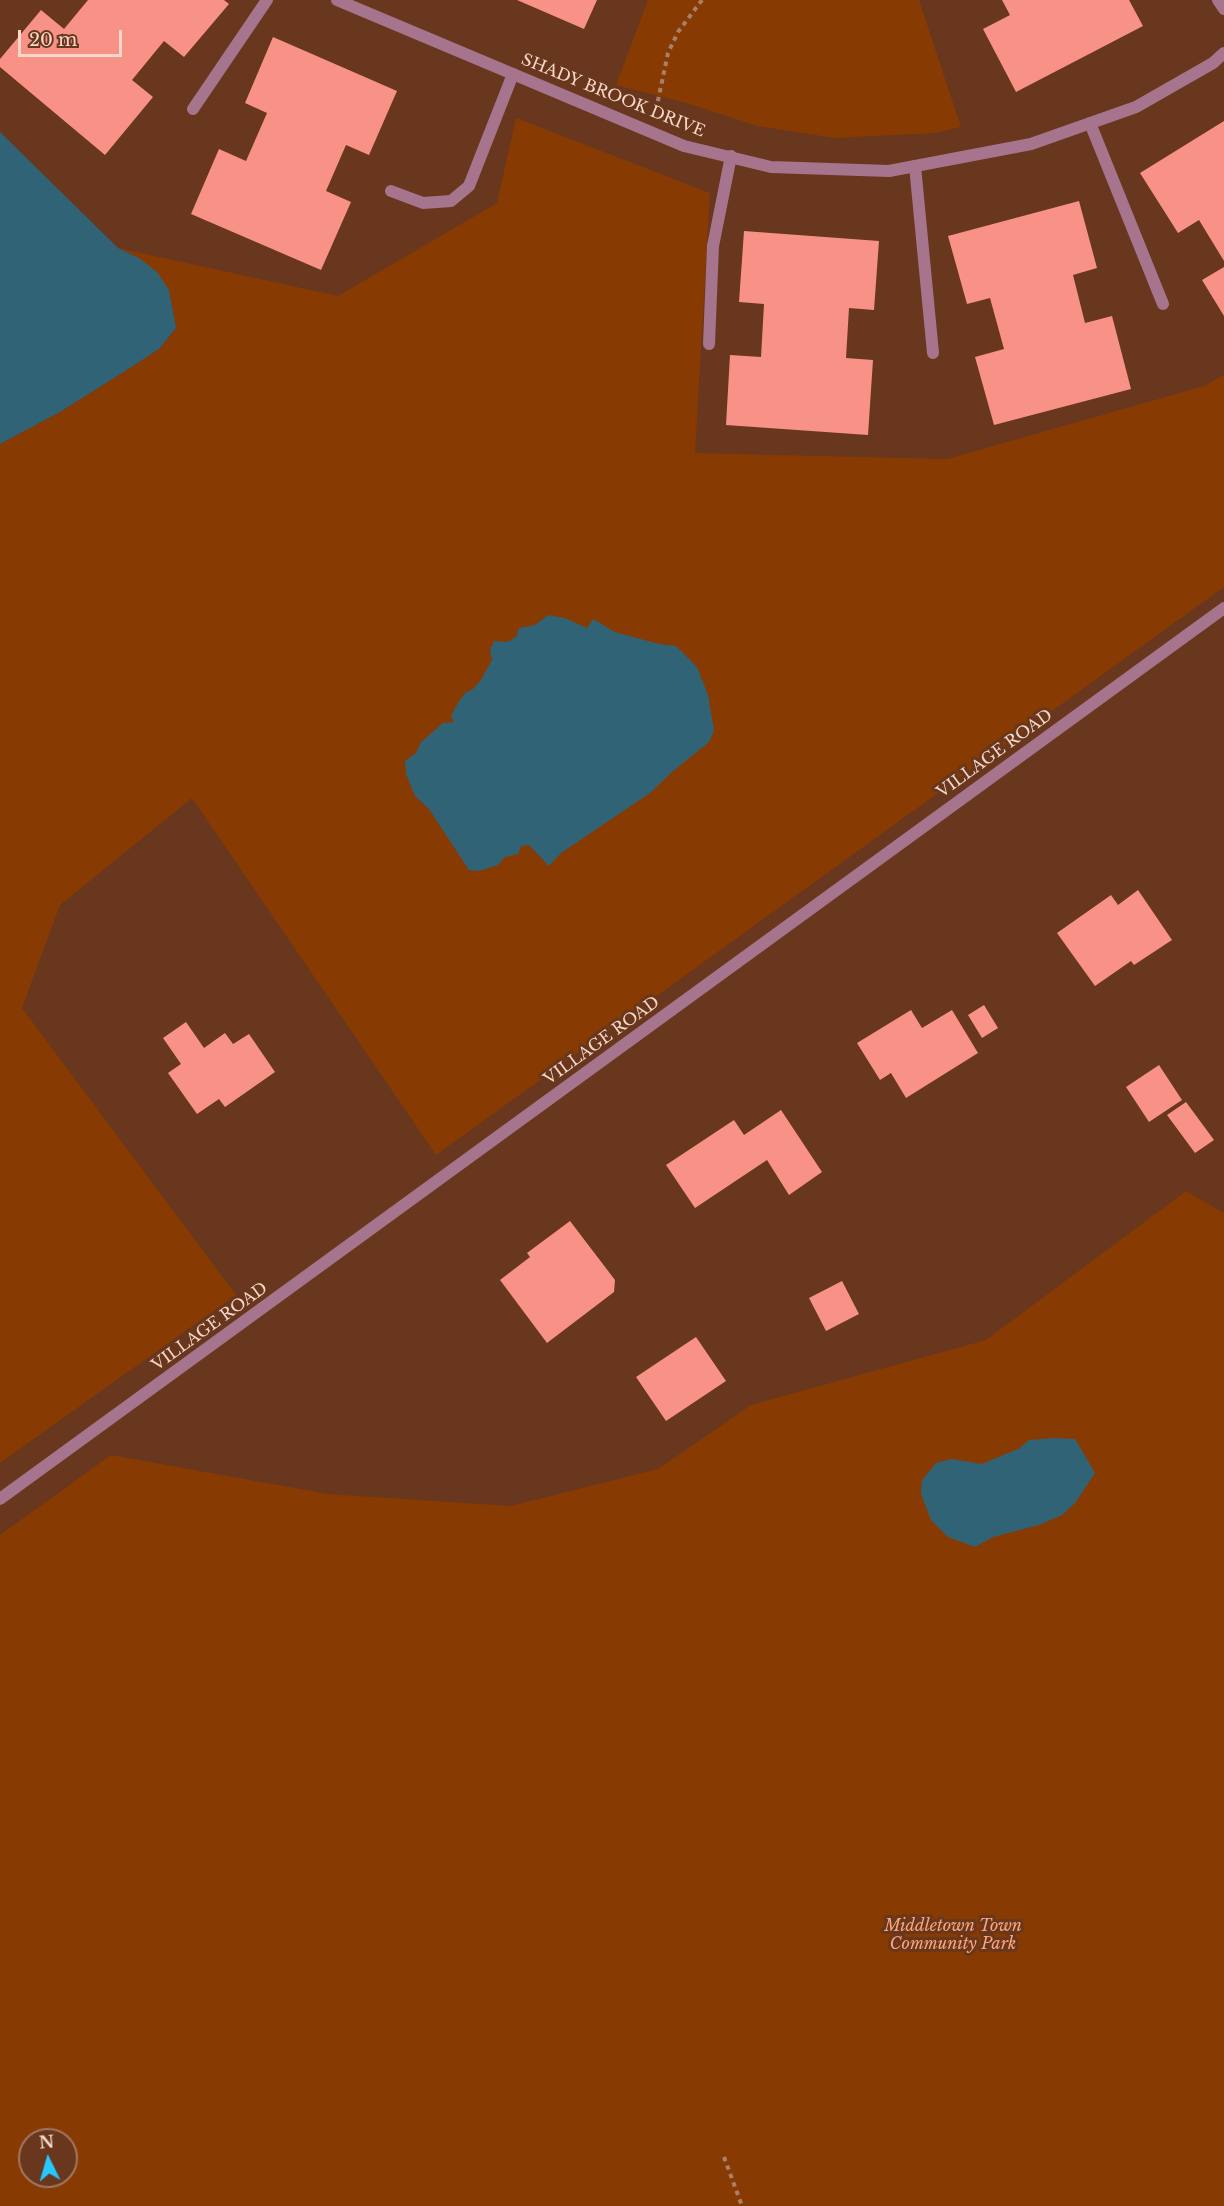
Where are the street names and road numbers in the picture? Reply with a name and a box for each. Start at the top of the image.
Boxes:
street label: SHADY BROOK DRIVE [518,50,708,142]
street label: VILLAGE ROAD [934,706,1056,802]
street label: VILLAGE ROAD [541,993,663,1089]
street label: VILLAGE ROAD [149,1279,271,1375]

